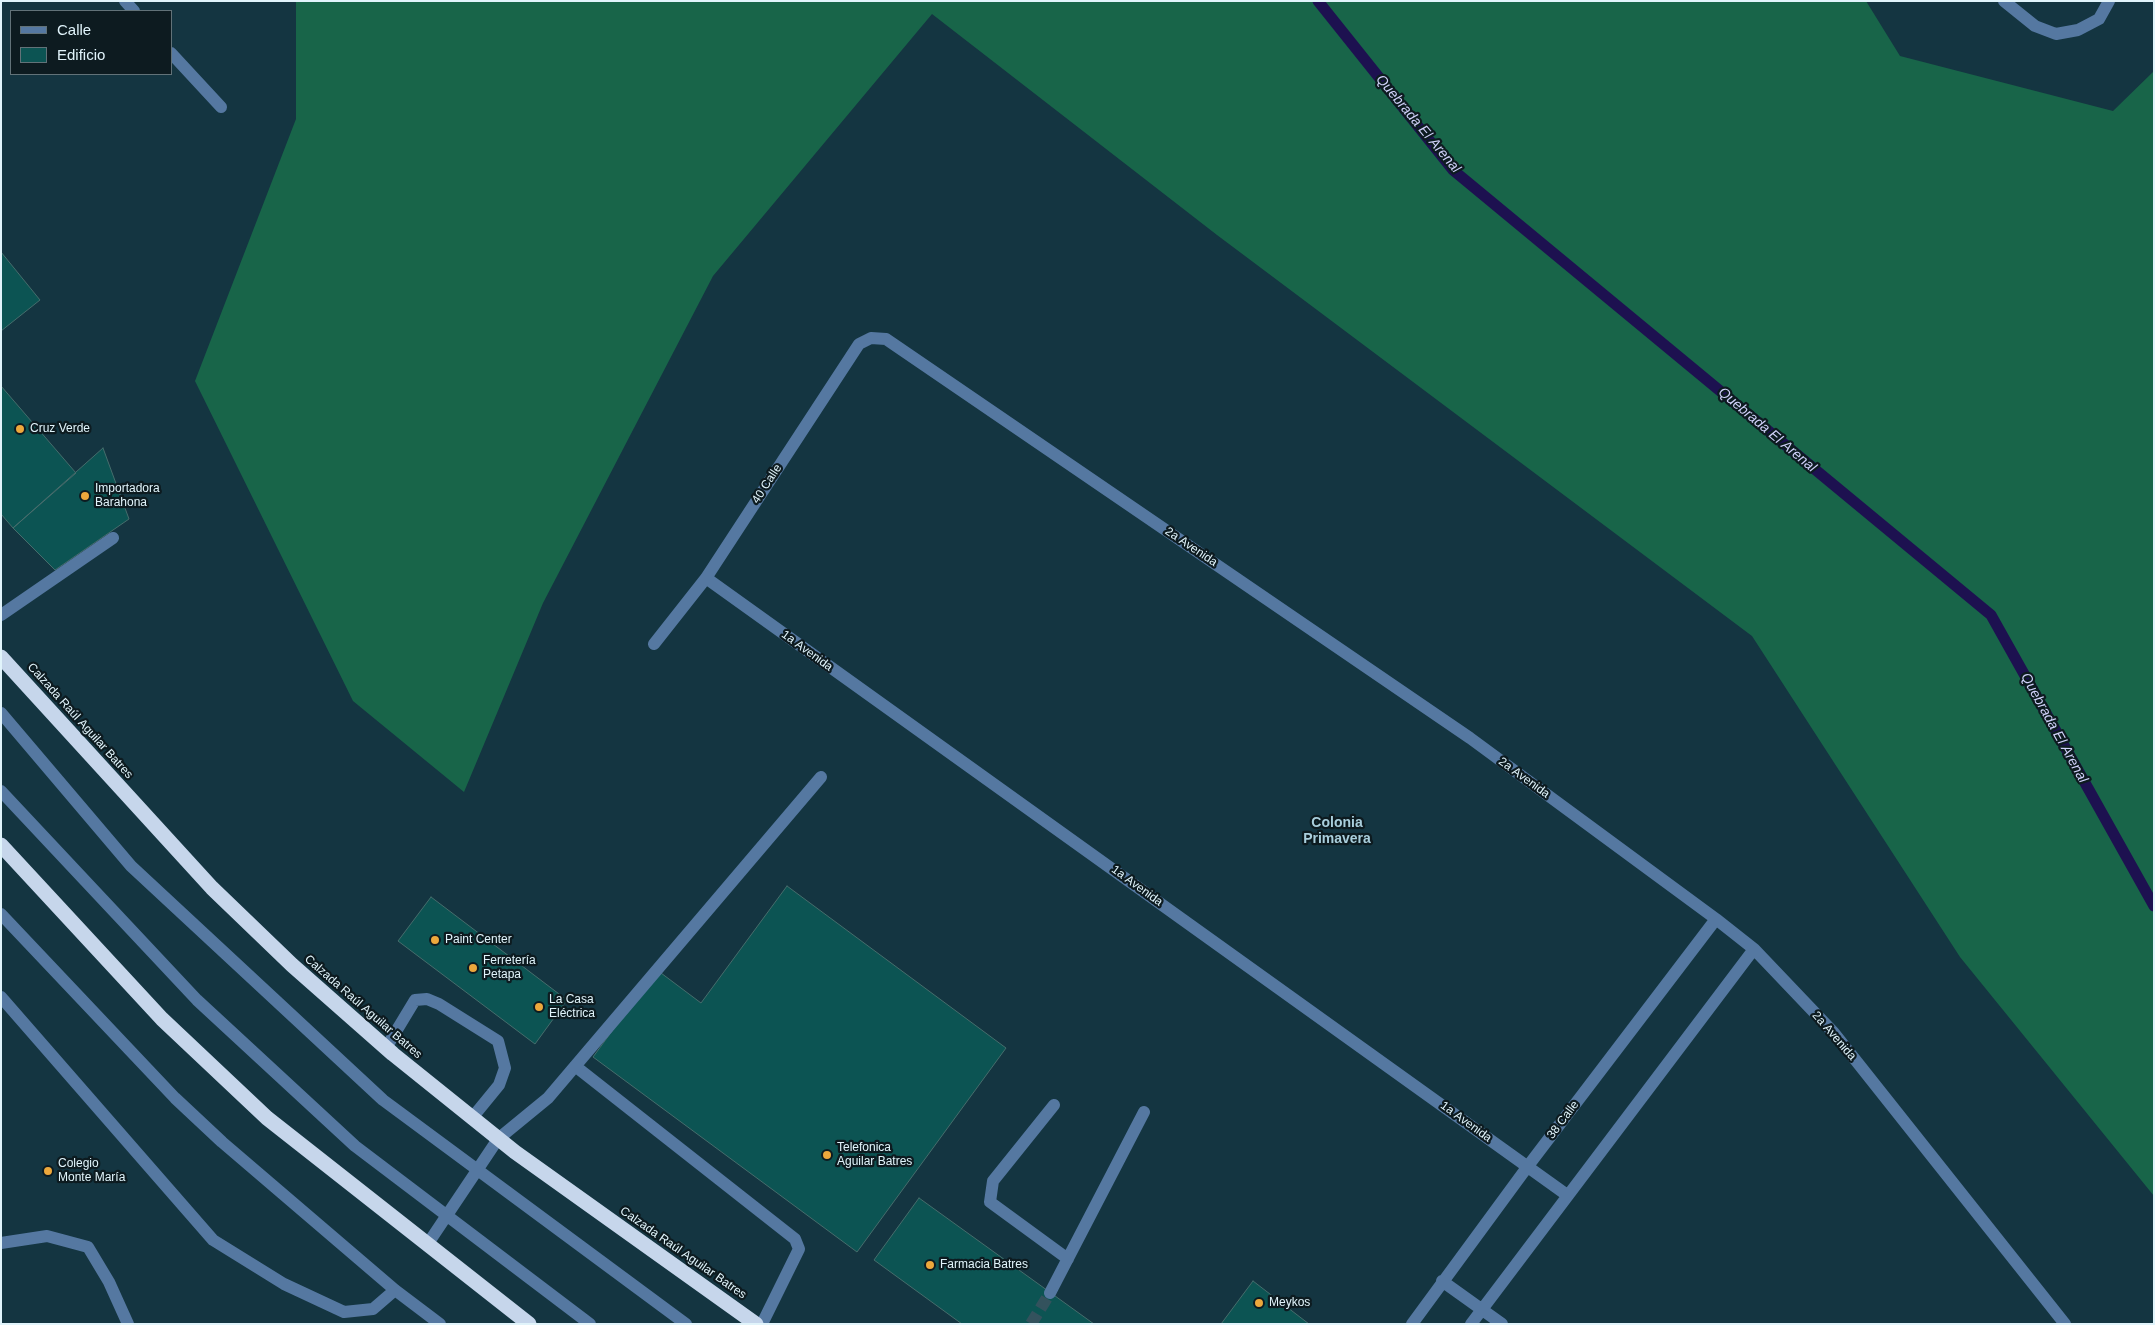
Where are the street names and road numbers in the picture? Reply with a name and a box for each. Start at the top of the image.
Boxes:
street label: 40 Calle [749,462,785,506]
street label: 2a Avenida [1162,524,1220,570]
street label: 1a Avenida [779,628,835,674]
street label: Calzada Raúl Aguilar Batres [24,660,136,782]
street label: 2a Avenida [1496,755,1552,801]
street label: 1a Avenida [1109,863,1165,909]
street label: Calzada Raúl Aguilar Batres [301,952,425,1062]
street label: 2a Avenida [1809,1009,1859,1063]
street label: 38 Calle [1544,1098,1582,1142]
street label: 1a Avenida [1438,1099,1494,1145]
street label: Calzada Raúl Aguilar Batres [617,1204,749,1302]

